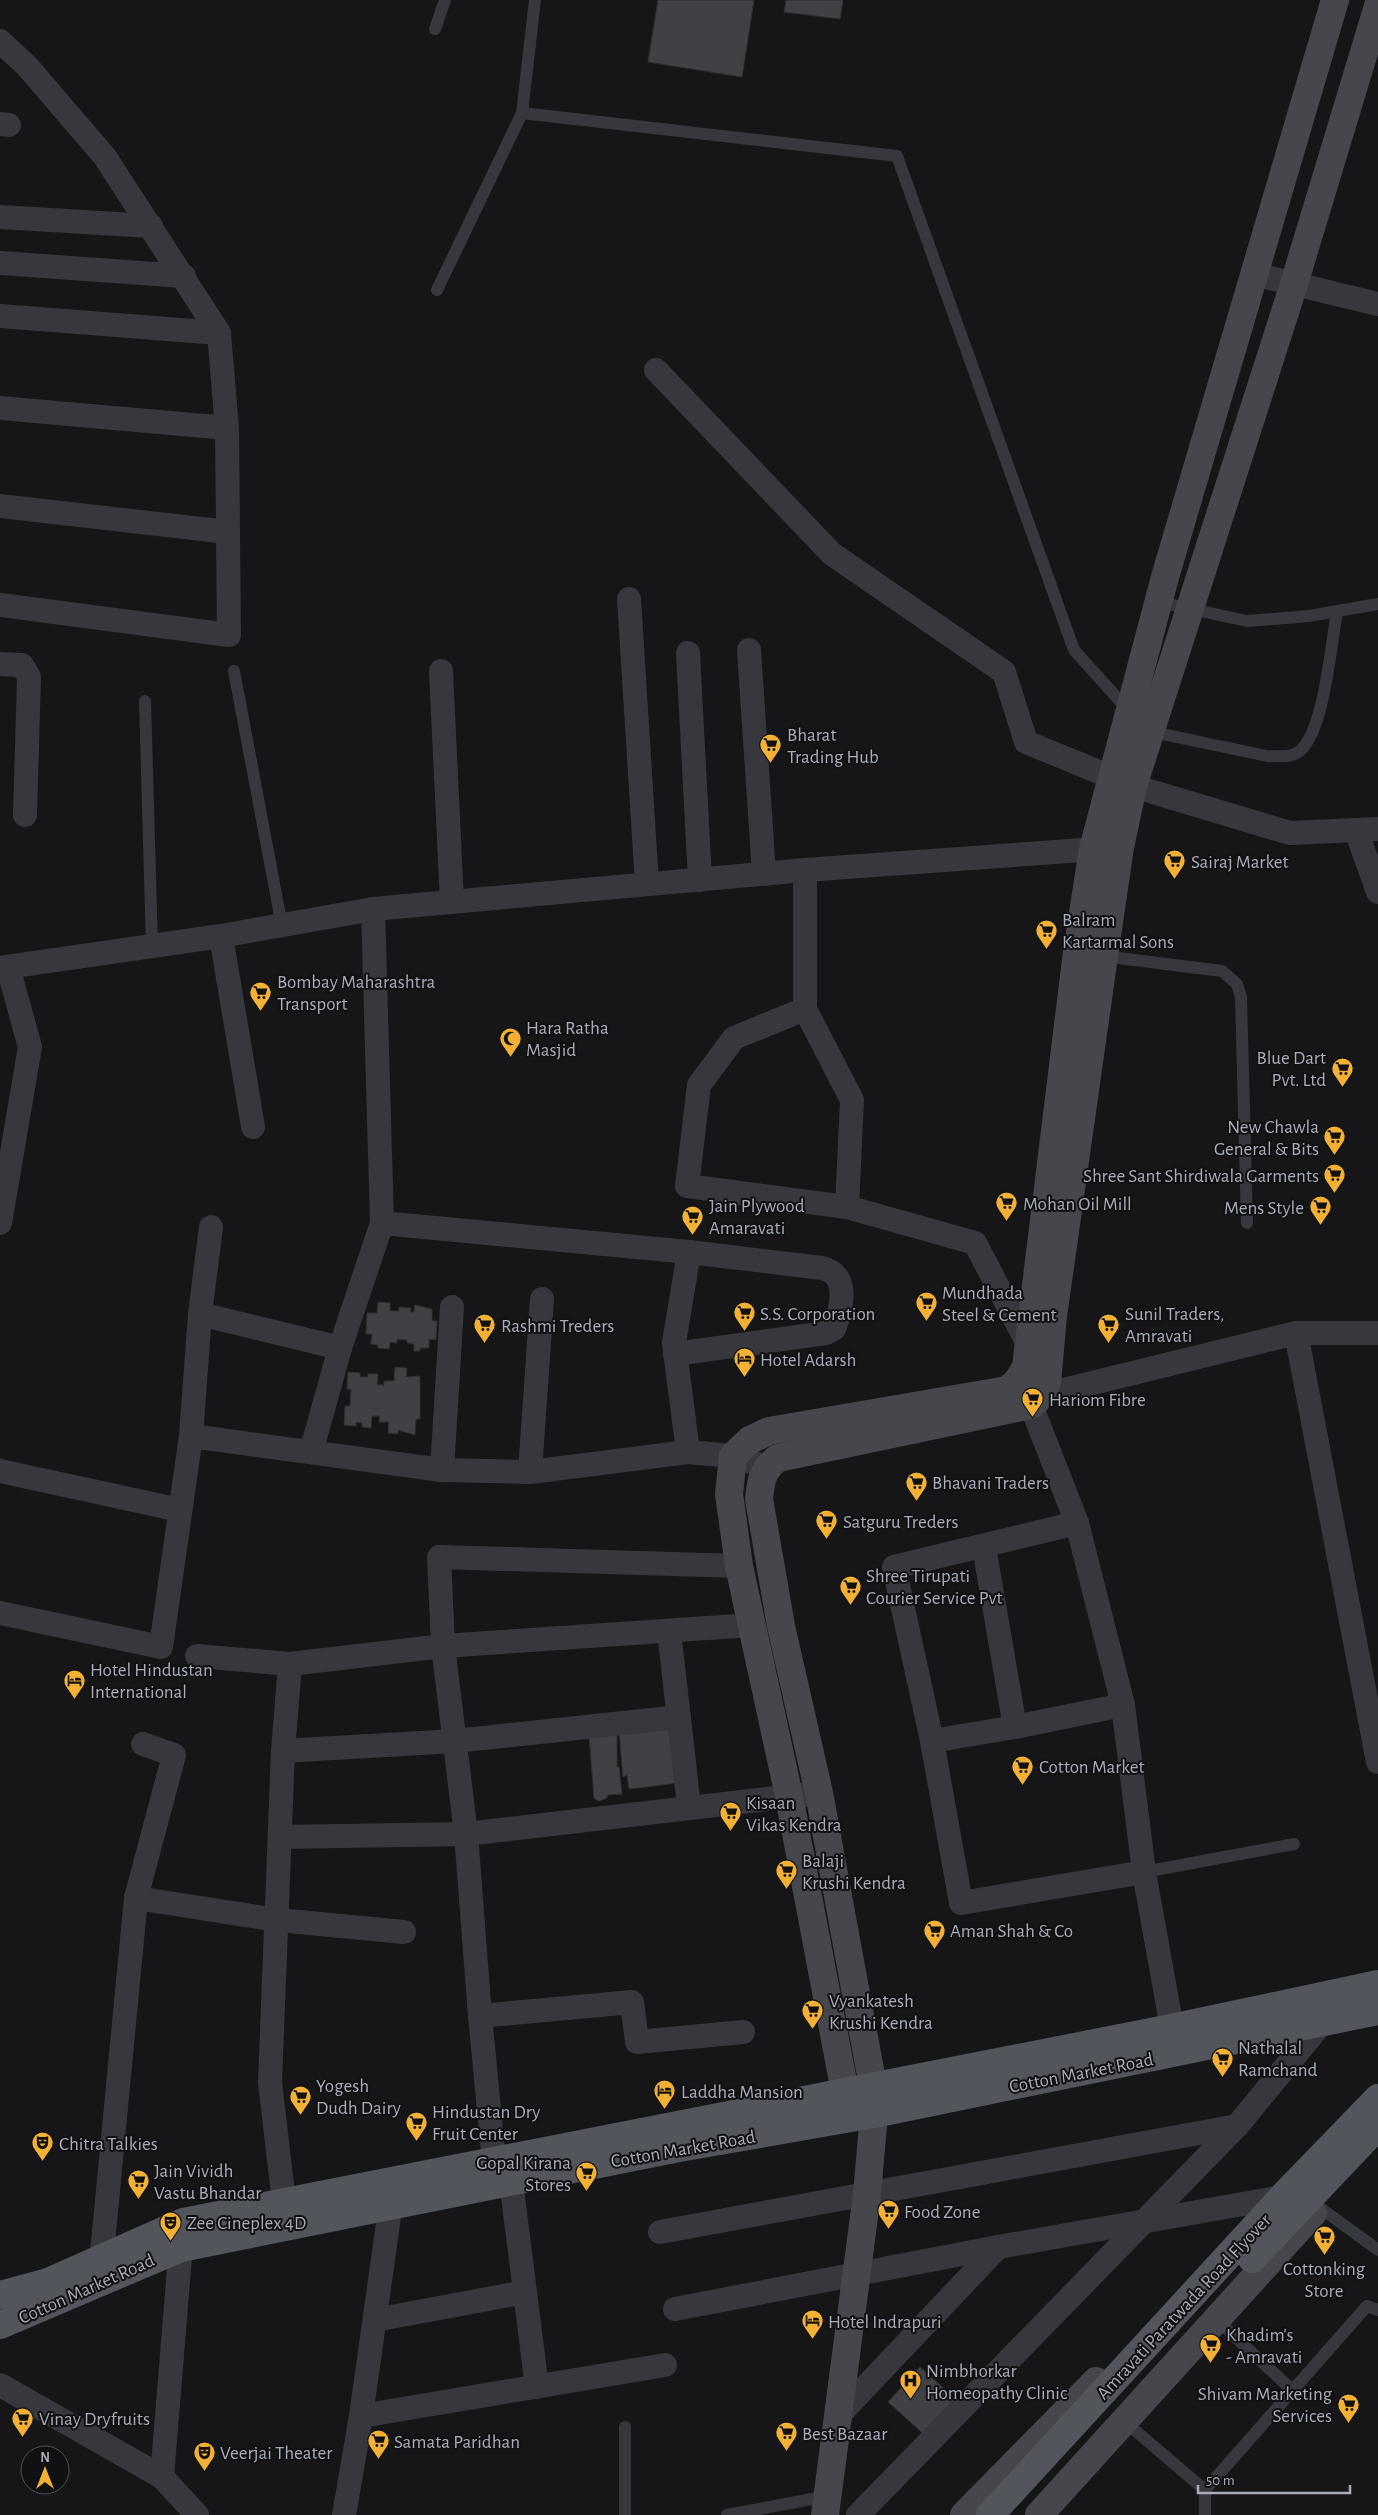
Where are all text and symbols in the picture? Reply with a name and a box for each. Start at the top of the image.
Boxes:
place label: Bharat Trading Hub [787,726,879,767]
supermarket icon: Bharat Trading Hub [759,733,783,764]
supermarket icon: Sairaj Market [1163,849,1187,880]
place label: Sairaj Market [1191,853,1289,872]
place label: Balram Kartarmal Sons [1062,911,1174,952]
supermarket icon: Balram Kartarmal Sons [1034,918,1058,949]
place label: Bombay Maharashtra Transport [277,973,436,1014]
supermarket icon: Bombay Maharashtra Transport [249,980,273,1011]
place label: Hara Ratha Masjid [526,1019,609,1060]
mosque icon: Hara Ratha Masjid [498,1026,522,1057]
place label: Blue Dart Pvt. Ltd [1256,1049,1326,1090]
supermarket icon: Blue Dart Pvt. Ltd [1330,1056,1354,1087]
place label: New Chawla General & Bits [1214,1118,1319,1159]
supermarket icon: New Chawla General & Bits [1323,1125,1347,1156]
supermarket icon: Shree Sant Shirdiwala Garments [1323,1163,1347,1194]
place label: Shree Sant Shirdiwala Garments [1083,1167,1319,1186]
supermarket icon: Mohan Oil Mill [995,1191,1019,1222]
place label: Mohan Oil Mill [1023,1195,1132,1214]
supermarket icon: Mens Style [1308,1195,1332,1226]
place label: Jain Plywood Amaravati [709,1197,805,1238]
place label: Mens Style [1224,1199,1304,1218]
supermarket icon: Jain Plywood Amaravati [681,1204,705,1235]
place label: Mundhada Steel & Cement [942,1284,1057,1325]
supermarket icon: Mundhada Steel & Cement [914,1291,938,1322]
supermarket icon: S.S. Corporation [732,1301,756,1332]
place label: S.S. Corporation [760,1305,875,1324]
place label: Sunil Traders, Amravati [1125,1305,1224,1346]
supermarket icon: Sunil Traders, Amravati [1097,1312,1121,1343]
supermarket icon: Rashmi Treders [473,1313,497,1344]
place label: Rashmi Treders [501,1317,614,1336]
hotel icon: Hotel Adarsh [732,1347,756,1378]
place label: Hotel Adarsh [760,1351,856,1370]
supermarket icon: Hariom Fibre [1021,1387,1045,1418]
place label: Hariom Fibre [1049,1391,1146,1410]
supermarket icon: Bhavani Traders [904,1470,928,1501]
place label: Bhavani Traders [932,1474,1049,1493]
supermarket icon: Satguru Treders [815,1509,839,1540]
place label: Satguru Treders [843,1513,959,1532]
place label: Shree Tirupati Courier Service Pvt [866,1567,1003,1608]
supermarket icon: Shree Tirupati Courier Service Pvt [838,1574,862,1605]
place label: Hotel Hindustan International [90,1661,213,1702]
hotel icon: Hotel Hindustan International [62,1668,86,1699]
supermarket icon: Cotton Market [1011,1754,1035,1785]
place label: Cotton Market [1039,1758,1145,1777]
place label: Kisaan Vikas Kendra [746,1794,842,1835]
supermarket icon: Kisaan Vikas Kendra [718,1801,742,1832]
place label: Balaji Krushi Kendra [802,1852,906,1893]
supermarket icon: Balaji Krushi Kendra [774,1859,798,1890]
supermarket icon: Aman Shah & Co [922,1918,946,1949]
place label: Aman Shah & Co [950,1922,1073,1941]
place label: Vyankatesh Krushi Kendra [829,1992,933,2033]
supermarket icon: Vyankatesh Krushi Kendra [801,1999,825,2030]
place label: Nathalal Ramchand [1238,2039,1318,2080]
supermarket icon: Nathalal Ramchand [1210,2046,1234,2077]
street label: Cotton Market Road [1008,2050,1155,2097]
place label: Yogesh Dudh Dairy [316,2077,401,2118]
hotel icon: Laddha Mansion [653,2079,677,2110]
place label: Laddha Mansion [681,2083,803,2102]
supermarket icon: Yogesh Dudh Dairy [288,2084,312,2115]
place label: Hindustan Dry Fruit Center [432,2103,540,2144]
supermarket icon: Hindustan Dry Fruit Center [404,2110,428,2141]
street label: Cotton Market Road [610,2127,757,2172]
theatre icon: Chitra Talkies [31,2131,55,2162]
place label: Chitra Talkies [59,2135,158,2154]
place label: Gopal Kirana Stores [476,2154,571,2195]
supermarket icon: Gopal Kirana Stores [575,2161,599,2192]
place label: Jain Vividh Vastu Bhandar [154,2162,261,2203]
supermarket icon: Jain Vividh Vastu Bhandar [126,2169,150,2200]
supermarket icon: Food Zone [876,2199,900,2230]
place label: Food Zone [904,2203,980,2222]
theatre icon: Zee Cineplex 4D [159,2210,183,2241]
street label: Amravati Paratwada Road Flyover [1093,2211,1275,2403]
place label: Zee Cineplex 4D [187,2214,306,2233]
supermarket icon: Cottonking Store [1312,2225,1336,2256]
street label: Cotton Market Road [16,2251,157,2328]
place label: Cottonking Store [1283,2260,1366,2301]
hotel icon: Hotel Indrapuri [800,2309,824,2340]
place label: Hotel Indrapuri [828,2313,942,2332]
place label: Khadim's - Amravati [1226,2326,1302,2367]
supermarket icon: Khadim's - Amravati [1198,2333,1222,2364]
place label: Nimbhorkar Homeopathy Clinic [926,2362,1067,2403]
hospital icon: Nimbhorkar Homeopathy Clinic [898,2369,922,2400]
place label: Shivam Marketing Services [1198,2385,1333,2426]
supermarket icon: Shivam Marketing Services [1336,2392,1360,2423]
supermarket icon: Vinay Dryfruits [11,2406,35,2437]
place label: Vinay Dryfruits [39,2410,150,2429]
supermarket icon: Best Bazaar [774,2421,798,2452]
place label: Best Bazaar [802,2425,887,2444]
supermarket icon: Samata Paridhan [366,2429,390,2460]
place label: Samata Paridhan [394,2433,520,2452]
theatre icon: Veerjai Theater [192,2440,216,2471]
place label: Veerjai Theater [220,2444,332,2463]
north arrow [20,2445,70,2495]
text: N [40,2451,50,2465]
scale bar [1198,2462,1350,2494]
text: 50 m [1206,2473,1235,2488]

